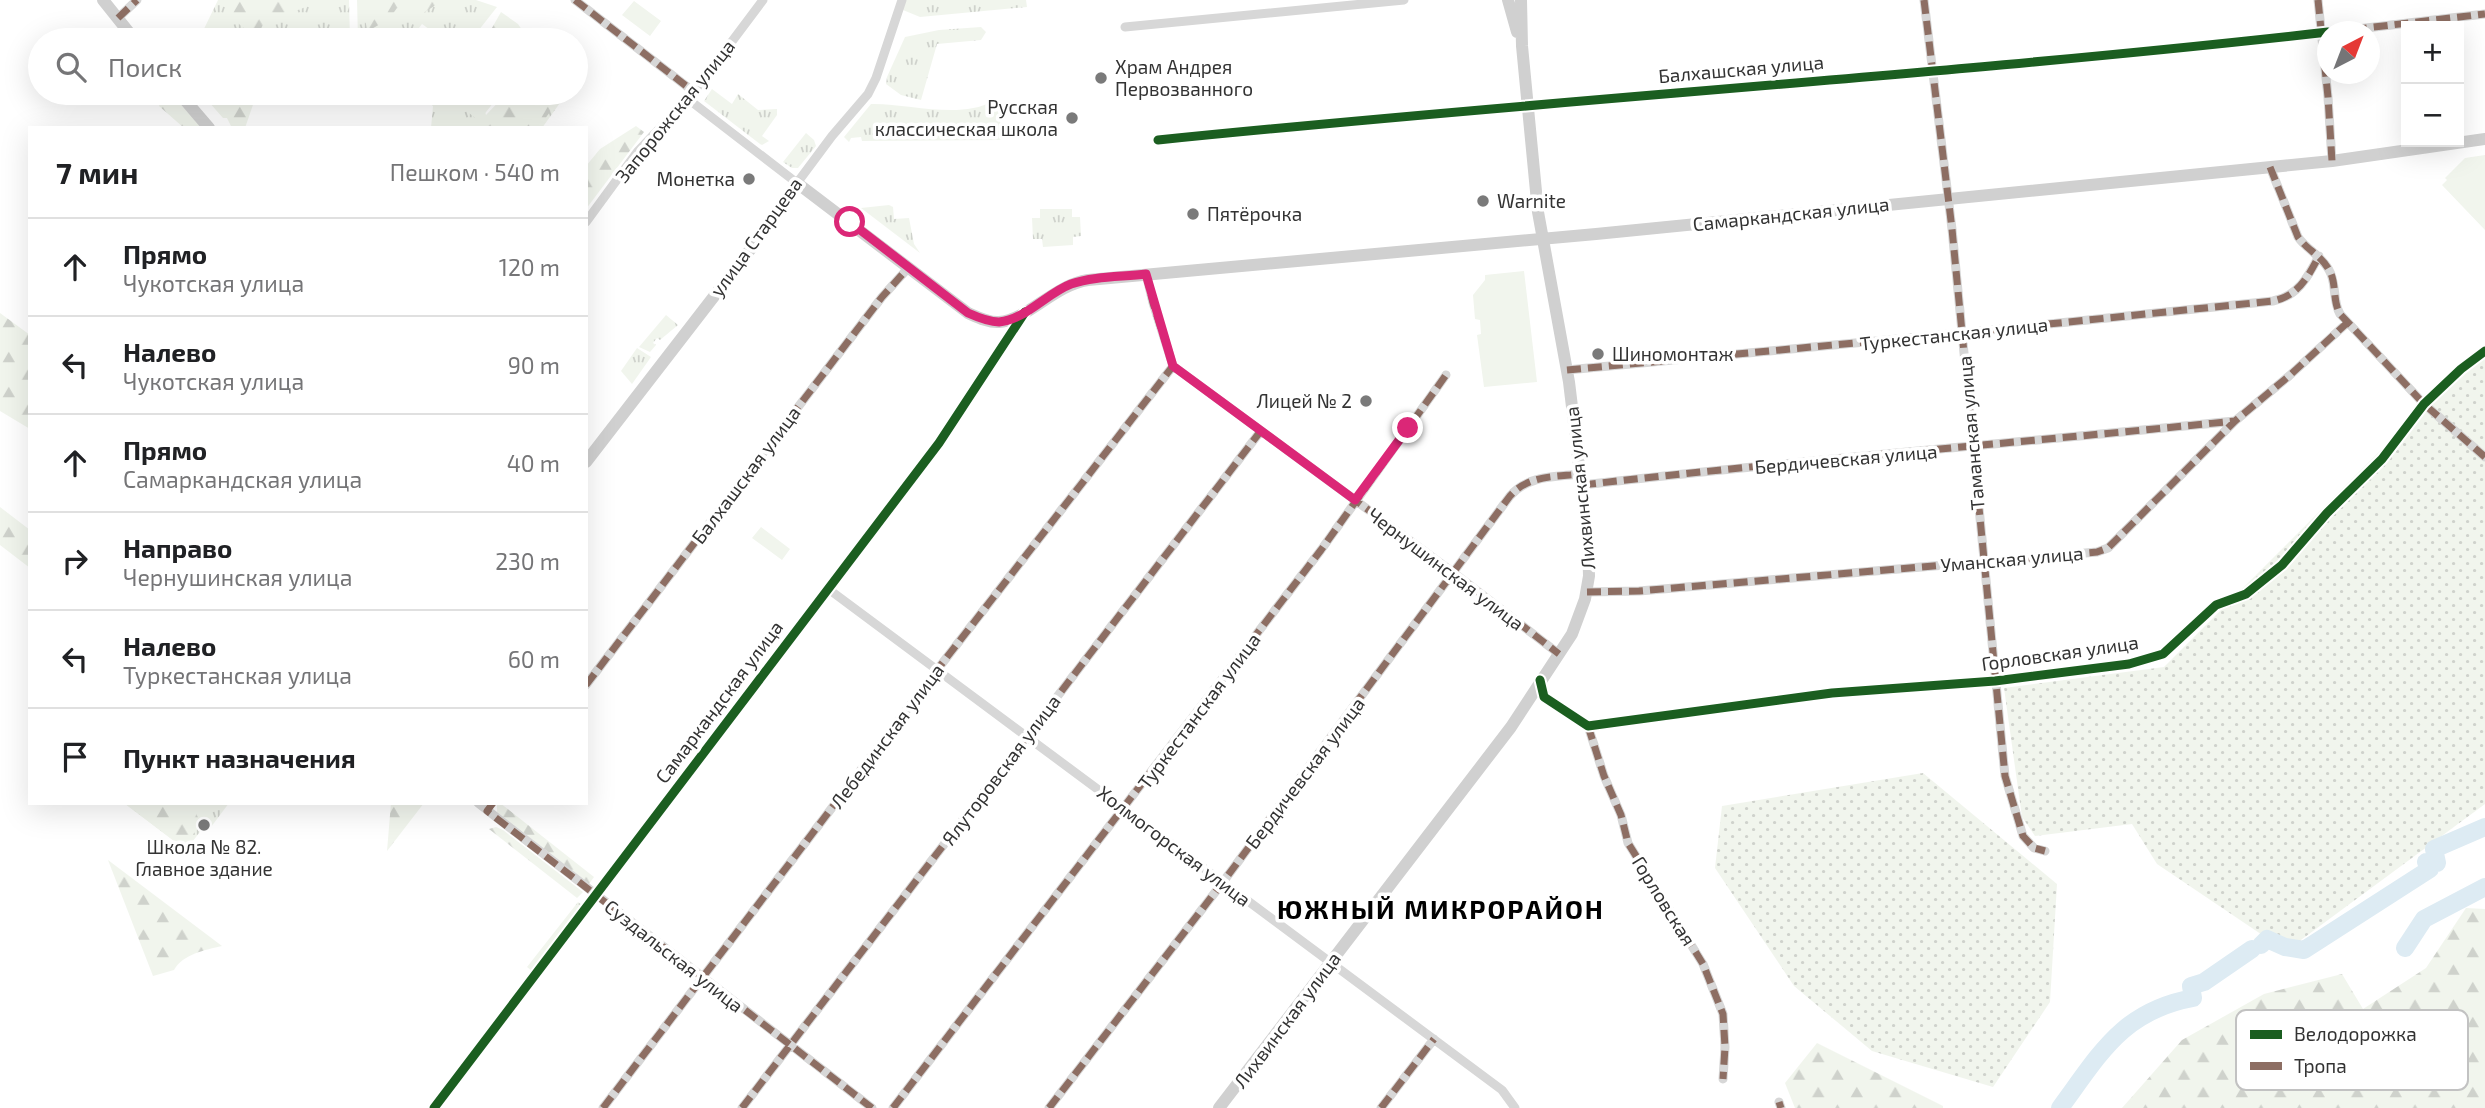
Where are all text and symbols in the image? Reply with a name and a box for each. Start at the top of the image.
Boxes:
north arrow [2317,21,2380,84]
map controls [2401,21,2464,147]
button: + [2401,21,2464,84]
search box [28,28,588,105]
street label: Запорожская улица [610,35,740,187]
icon: search [52,48,90,86]
street label: Балхашская улица [1657,50,1825,88]
text: Поиск [108,51,182,82]
place label: Храм Андрея Первозванного [1115,55,1253,100]
marker: Храм Андрея Первозванного [1093,70,1109,86]
button: − [2401,84,2464,147]
place label: Русская классическая школа [875,95,1058,140]
marker: Русская классическая школа [1064,110,1080,126]
text: 7 мин [56,154,138,190]
text: Пешком · 540 m [390,158,560,186]
place label: Монетка [657,167,735,190]
marker: Монетка [741,171,757,187]
street label: улица Старцева [705,173,807,301]
place label: Warnite [1497,189,1566,212]
street label: Самаркандская улица [1692,192,1890,236]
marker: Warnite [1475,193,1491,209]
place label: Пятёрочка [1207,202,1302,225]
route start [834,206,865,237]
marker: Пятёрочка [1185,206,1201,222]
text: Прямо [123,238,207,269]
icon: ahead [56,248,94,286]
text: 120 m [499,253,560,281]
text: Чукотская улица [123,269,304,297]
street label: Туркестанская улица [1859,312,2049,356]
text: Налево [123,336,216,367]
place label: Шинoмонтаж [1612,342,1734,365]
icon: left [56,346,94,384]
marker: Шинoмонтаж [1590,346,1606,362]
text: 90 m [508,351,560,379]
street label: Таманская улица [1952,355,1990,511]
text: Чукотская улица [123,367,304,395]
place label: Лицей № 2 [1256,389,1352,412]
marker: Лицей № 2 [1358,393,1374,409]
street label: Балхашская улица [686,401,806,549]
street label: Лихвинская улица [1559,405,1601,571]
route end [1392,412,1423,443]
text: Прямо [123,434,207,465]
street label: Бердичевская улица [1754,439,1938,479]
icon: ahead [56,444,94,482]
text: 40 m [507,449,560,477]
text: Самаркандская улица [123,465,362,493]
street label: Чернушинская улица [1363,502,1529,636]
text: Направо [123,532,232,563]
street label: Уманская улица [1940,541,2084,577]
icon: right [56,542,94,580]
text: 230 m [495,547,560,575]
text: Чернушинская улица [123,563,352,591]
street label: Самаркандская улица [650,616,788,788]
street label: Туркестанская улица [1133,628,1265,794]
text: Налево [123,630,216,661]
street label: Горловская улица [1980,630,2140,676]
icon: left [56,640,94,678]
text: 60 m [508,645,560,673]
street label: Лебединская улица [825,659,949,813]
text: Туркестанская улица [123,661,352,689]
street label: Ялуторовская улица [936,690,1066,850]
street label: Бердичевская улица [1240,692,1370,854]
icon: arrive [56,738,94,776]
text: Пункт назначения [123,742,356,773]
street label: Холмогорская улица [1092,780,1256,912]
marker: Школа № 82. Главное здание [196,817,212,833]
place label: Школа № 82. Главное здание [135,835,273,880]
street label: Горловская [1628,852,1701,950]
district label: ЮЖНЫЙ МИКРОРАЙОН [1277,893,1605,924]
street label: Суздальская улица [600,894,748,1018]
street label: Лихвинская улица [1228,947,1346,1093]
legend [2236,1010,2468,1090]
text: Велодорожка [2294,1022,2417,1045]
text: Тропа [2294,1054,2347,1077]

